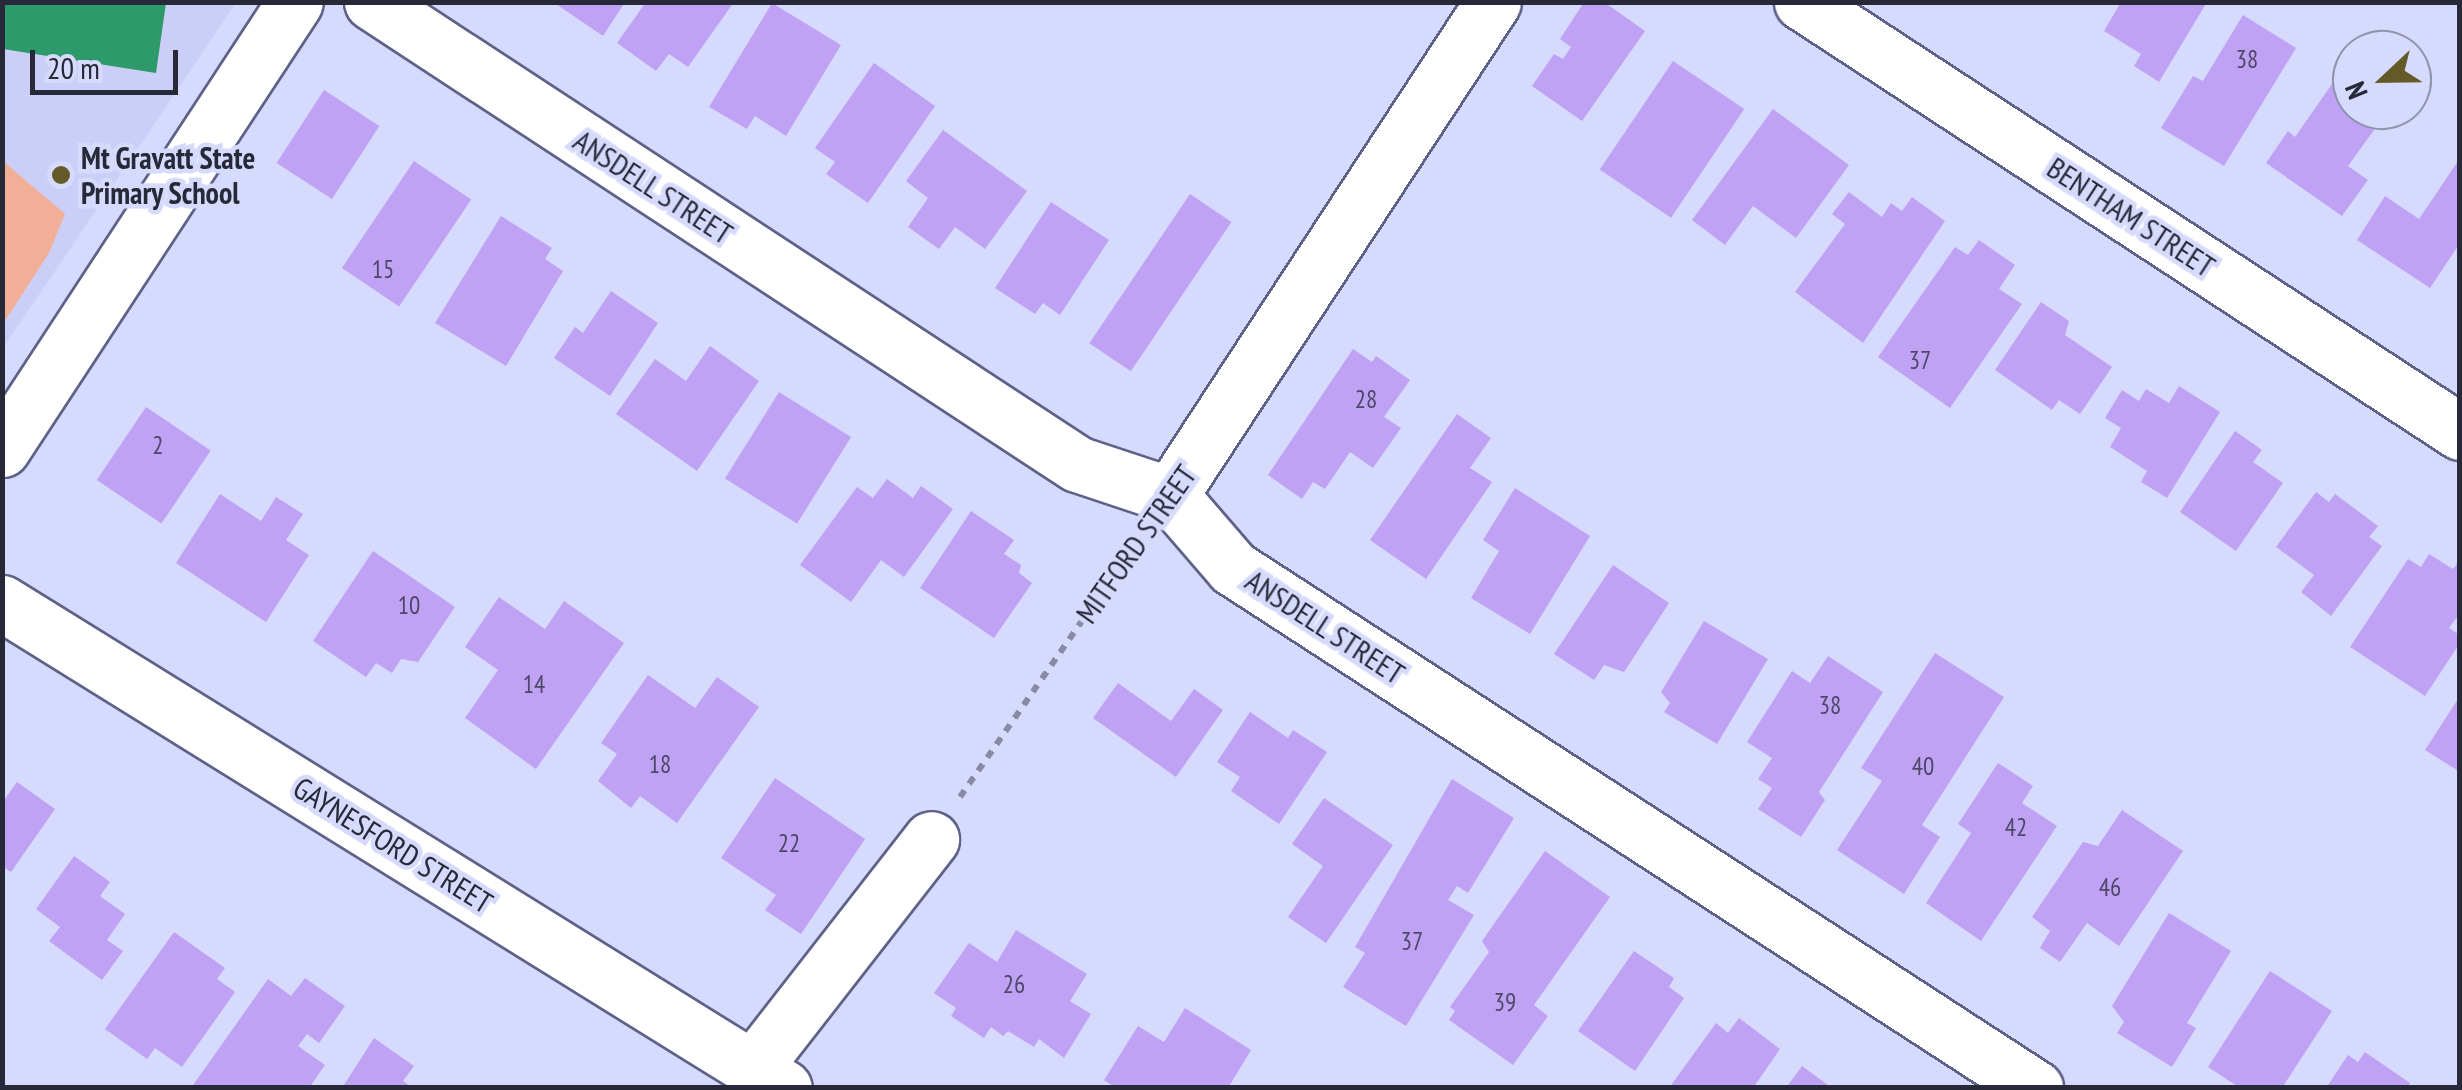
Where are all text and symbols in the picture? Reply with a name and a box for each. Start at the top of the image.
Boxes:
scale bar [35,30,182,92]
north arrow [2332,30,2432,130]
house number: 38 [2236,44,2258,74]
text: 20 m [47,48,100,87]
text: N [2336,77,2376,105]
street label: ANSDELL STREET [567,122,739,252]
place label: Mt Gravatt State Primary School [81,140,256,210]
street label: BENTHAM STREET [2041,150,2221,284]
marker: Mt Gravatt State Primary School [50,164,72,186]
house number: 15 [372,254,394,284]
house number: 37 [1909,345,1931,375]
house number: 28 [1355,384,1377,414]
house number: 2 [152,430,164,460]
street label: MITFORD STREET [1068,458,1204,630]
street label: ANSDELL STREET [1239,562,1411,692]
house number: 10 [398,590,420,620]
house number: 14 [523,669,545,699]
house number: 38 [1819,690,1841,720]
house number: 18 [649,749,671,779]
house number: 40 [1912,751,1934,781]
street label: GAYNESFORD STREET [287,769,499,921]
house number: 42 [2005,812,2027,842]
house number: 22 [778,828,800,858]
house number: 46 [2099,872,2121,902]
house number: 37 [1401,926,1423,956]
house number: 26 [1003,969,1025,999]
house number: 39 [1494,987,1516,1017]

